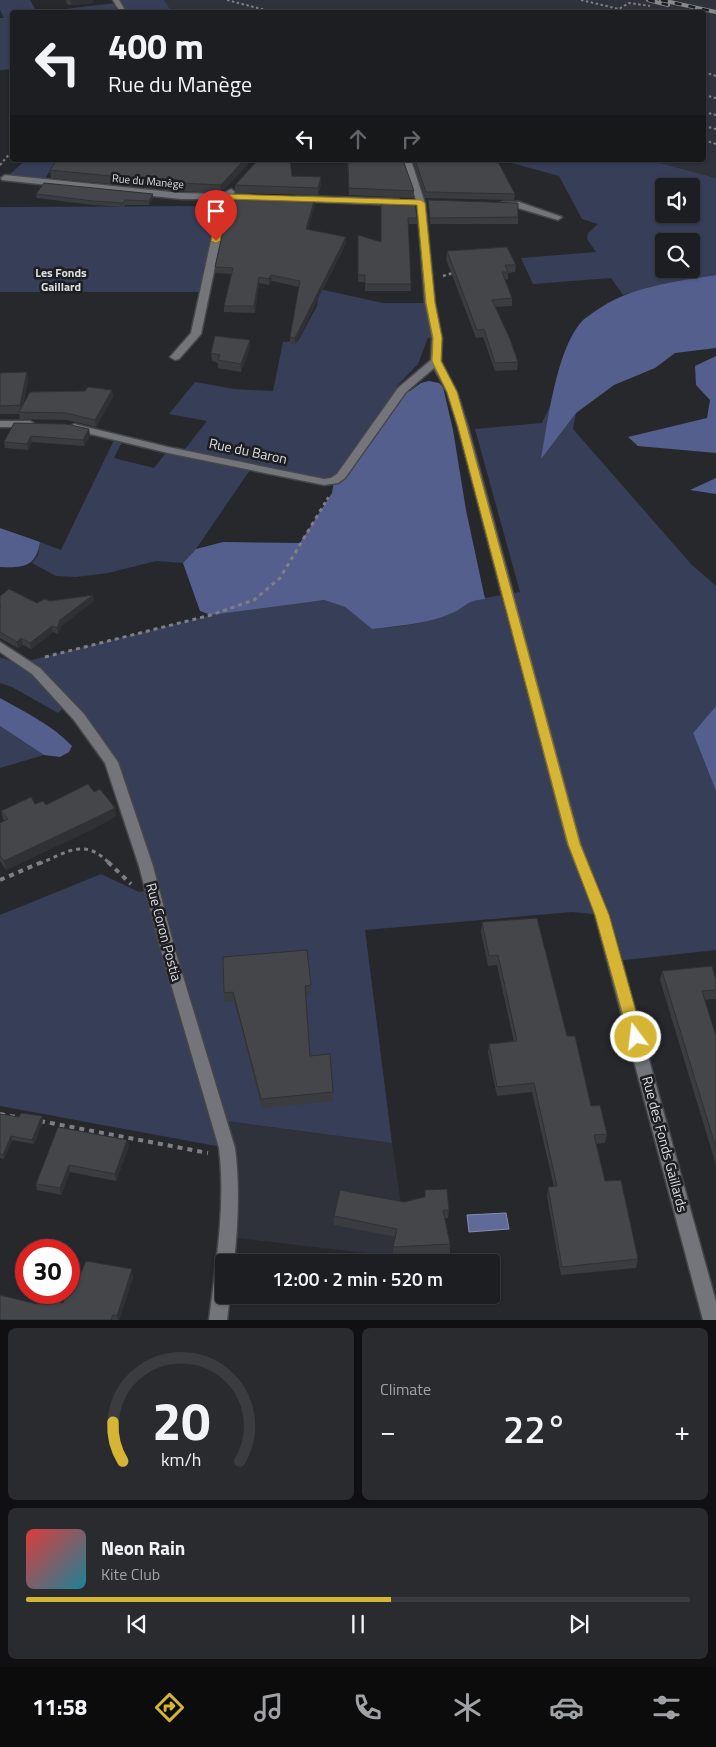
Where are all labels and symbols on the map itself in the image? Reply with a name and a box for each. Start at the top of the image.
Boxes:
street label: Rue du Manège [111,170,185,192]
pin [195,190,237,241]
district label: Les Fonds Gaillard [35,263,87,296]
street label: Rue du Baron [207,432,289,469]
street label: Rue Coron Postia [141,880,188,983]
position arrow [609,1010,661,1062]
street label: Rue des Fonds Gaillards [637,1074,694,1214]
speed limit sign: 30 [15,1239,80,1304]

